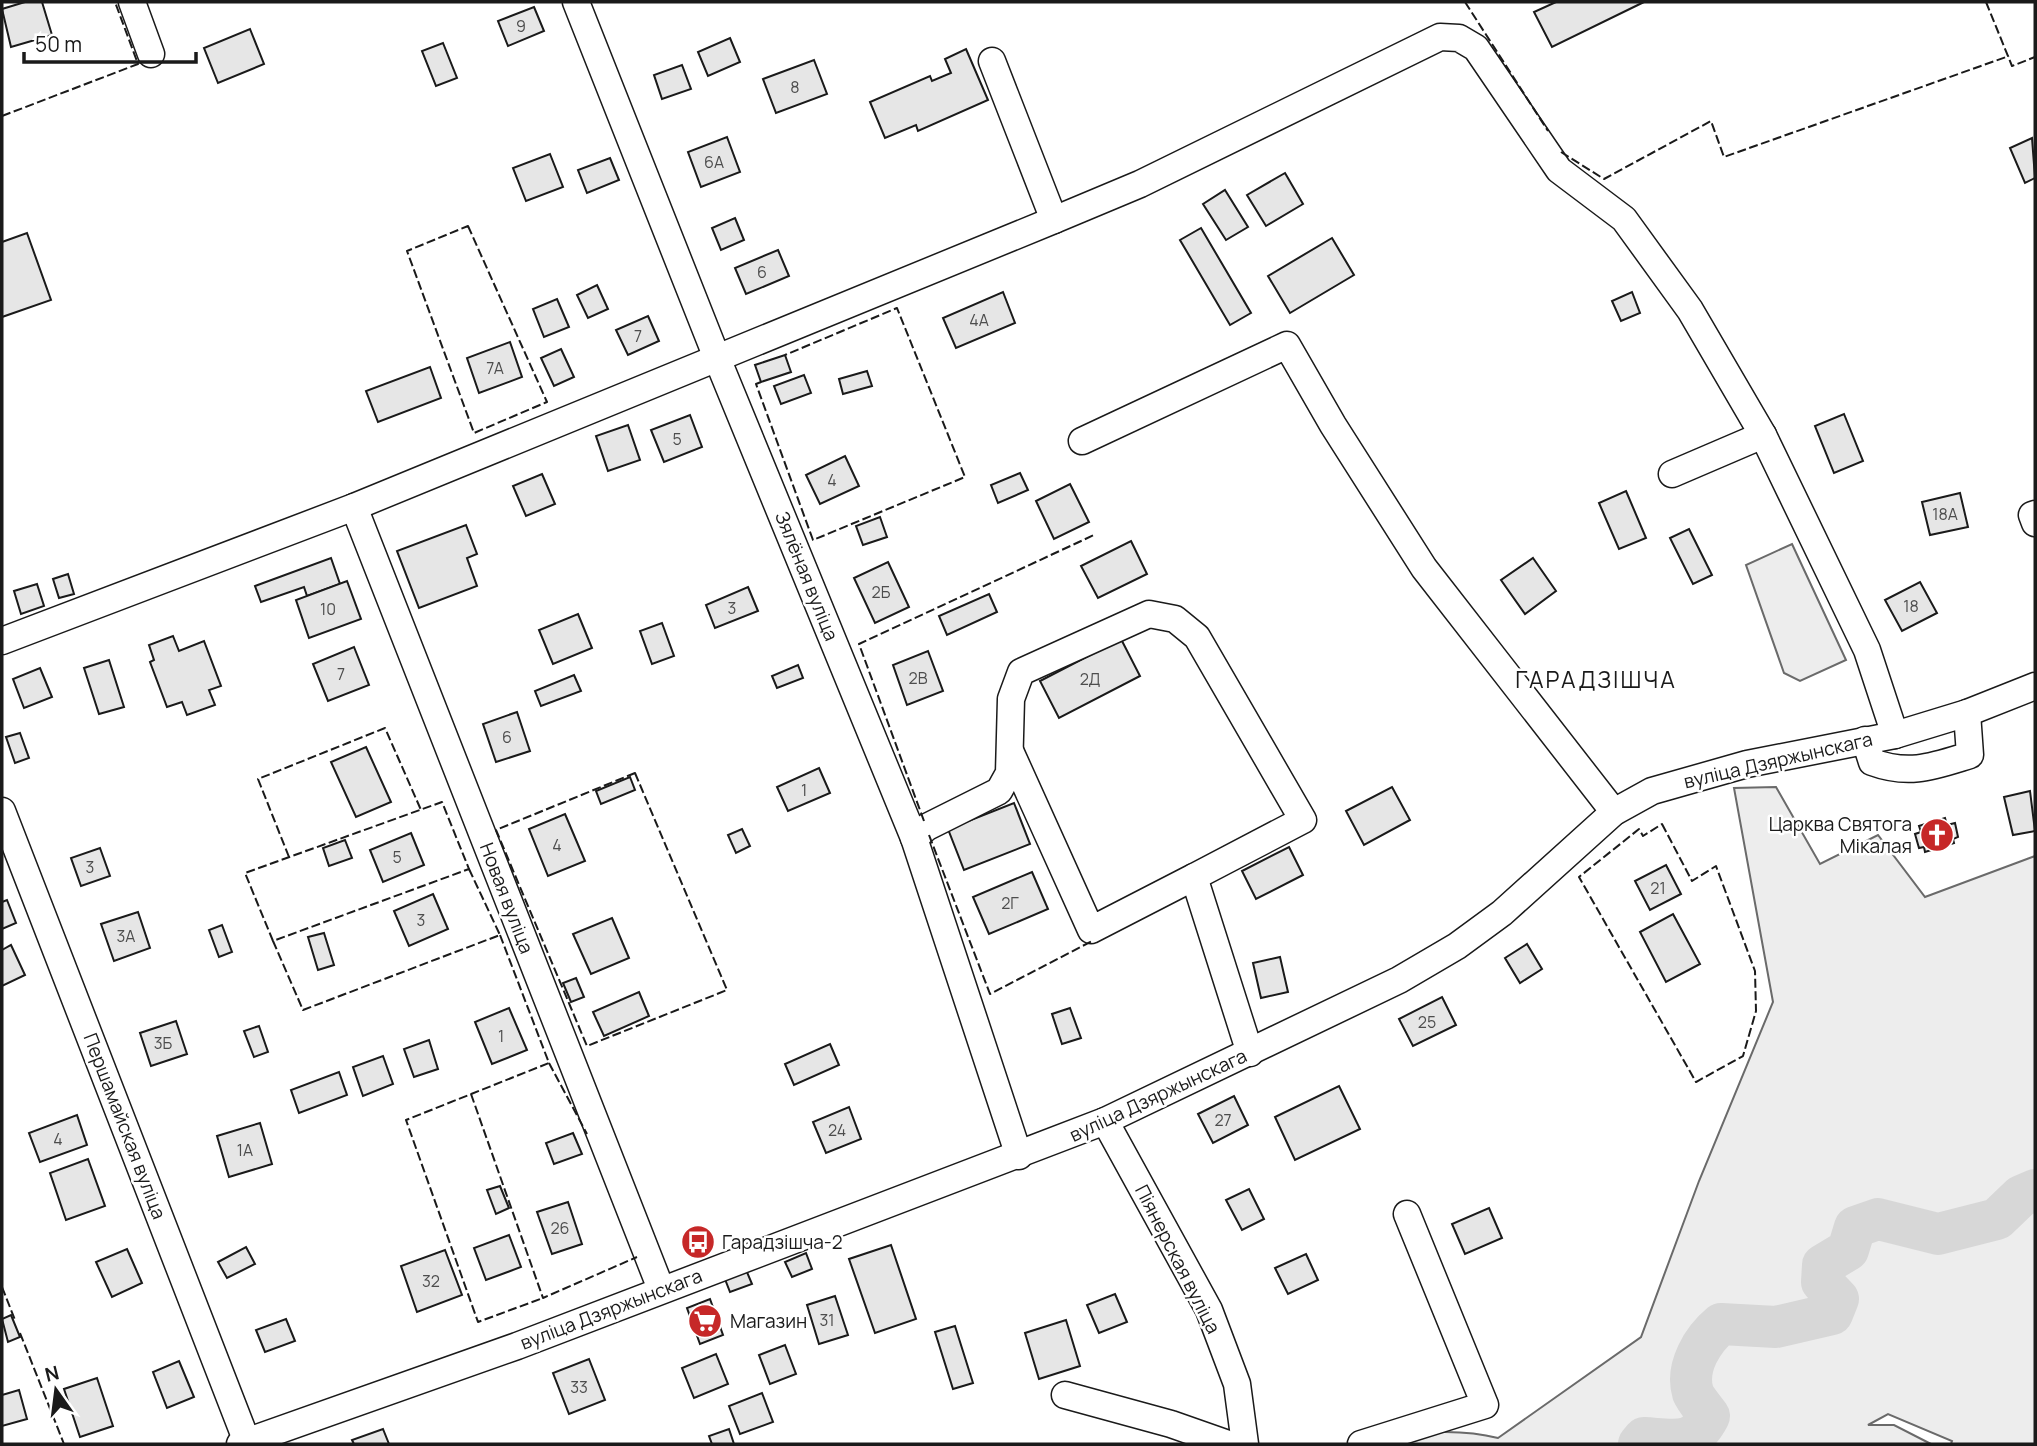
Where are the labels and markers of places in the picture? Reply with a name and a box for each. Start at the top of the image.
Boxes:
place label: Царква Святога Мікалая [1769,811,1912,859]
church icon: Царква Святога Мікалая [1918,816,1956,854]
bus stop icon: Гарадзішча-2 [679,1223,717,1261]
place label: Гарадзішча-2 [722,1229,843,1255]
supermarket icon: Магазин [686,1302,724,1340]
place label: Магазин [730,1308,807,1334]

